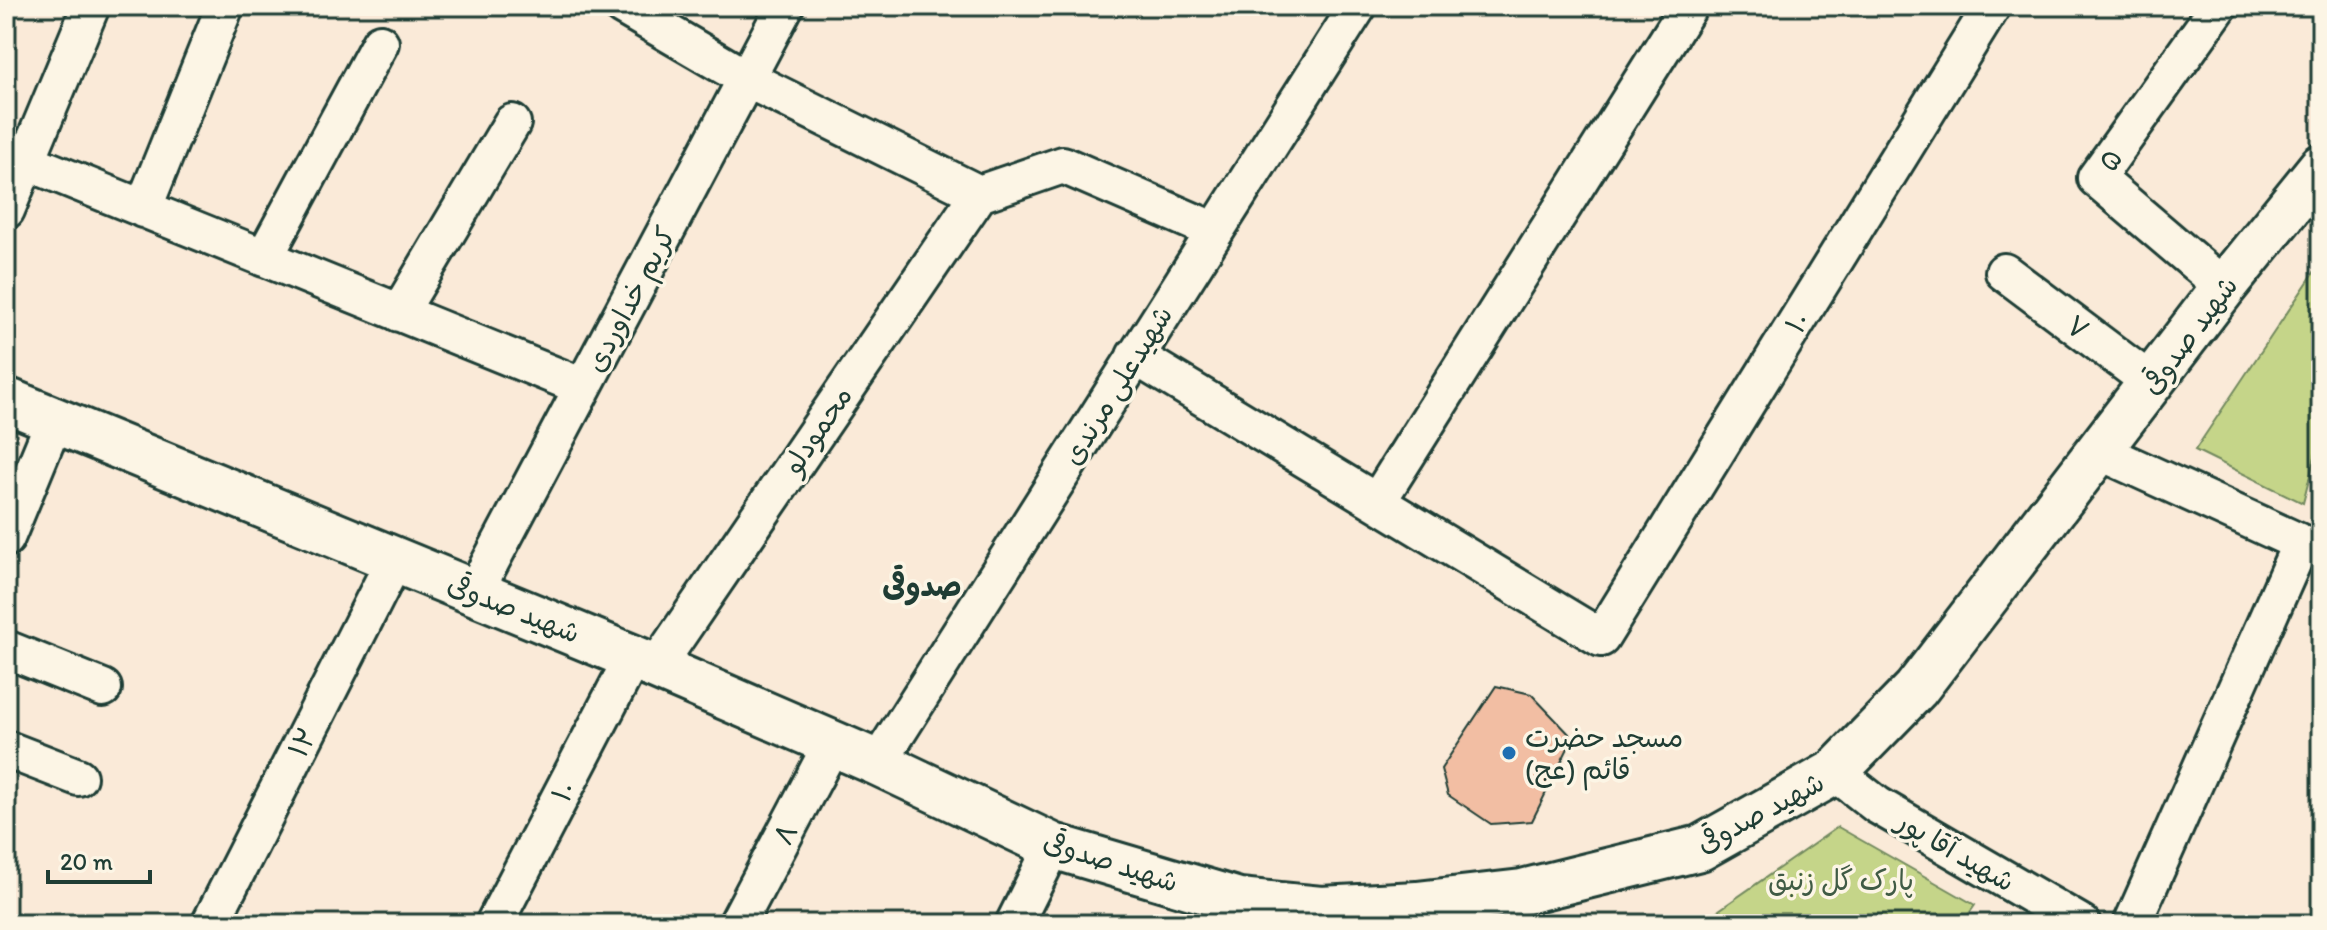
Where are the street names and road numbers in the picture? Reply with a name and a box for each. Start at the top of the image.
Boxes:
street label: ۵ [2090,143,2130,177]
street label: کریم خداوردی [577,220,687,380]
street label: شهید صدوقی [2133,269,2245,402]
street label: شهیدعلی مرندی [1054,299,1180,472]
street label: ۱۰ [1777,305,1817,339]
street label: ۷ [2060,307,2096,347]
street label: محمودلو [775,379,860,482]
street label: شهید صدوقی [442,566,585,651]
street label: ۱۲ [280,721,324,763]
street label: شهید صدوقی [1690,764,1830,861]
street label: ۱۰ [543,775,583,807]
street label: شهید آقا پور [1888,803,2021,900]
street label: ۸ [765,817,805,851]
street label: شهید صدوقی [1039,823,1183,900]

